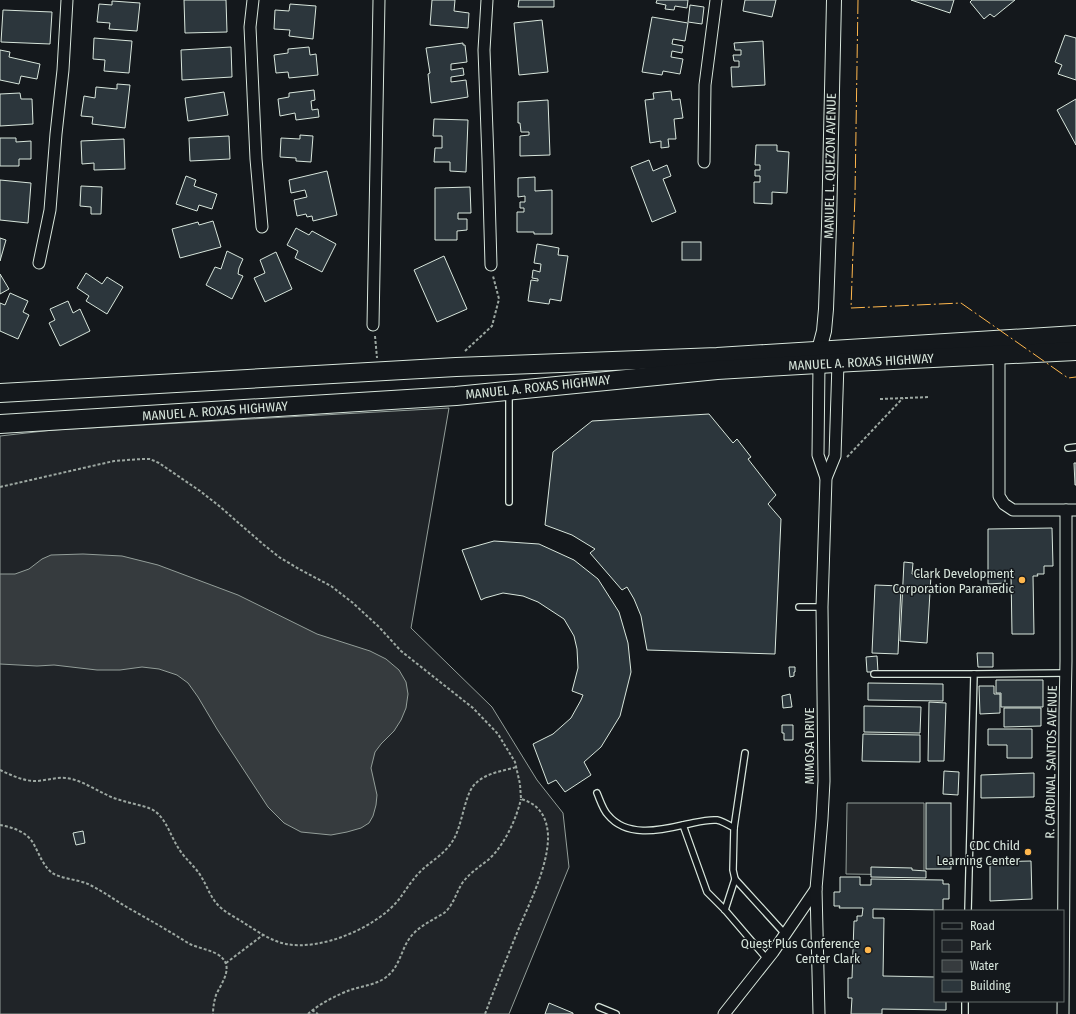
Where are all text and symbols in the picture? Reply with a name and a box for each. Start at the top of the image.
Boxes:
street label: MANUEL L. QUEZON AVENUE [821,93,839,239]
street label: MANUEL A. ROXAS HIGHWAY [788,351,935,373]
street label: MANUEL A. ROXAS HIGHWAY [465,372,612,402]
street label: MANUEL A. ROXAS HIGHWAY [142,398,289,424]
place label: Clark Development Corporation Paramedic [893,566,1015,596]
marker: Clark Development Corporation Paramedic [1017,575,1027,585]
street label: R. CARDINAL SANTOS AVENUE [1042,685,1060,839]
street label: MIMOSA DRIVE [802,708,817,784]
place label: CDC Child Learning Center [937,838,1020,868]
marker: CDC Child Learning Center [1023,847,1033,857]
legend [934,910,1064,1002]
text: Road [970,919,995,933]
place label: Quest Plus Conference Center Clark [741,936,861,966]
text: Park [970,939,992,953]
marker: Quest Plus Conference Center Clark [863,945,873,955]
text: Water [970,959,999,973]
text: Building [970,979,1011,993]

